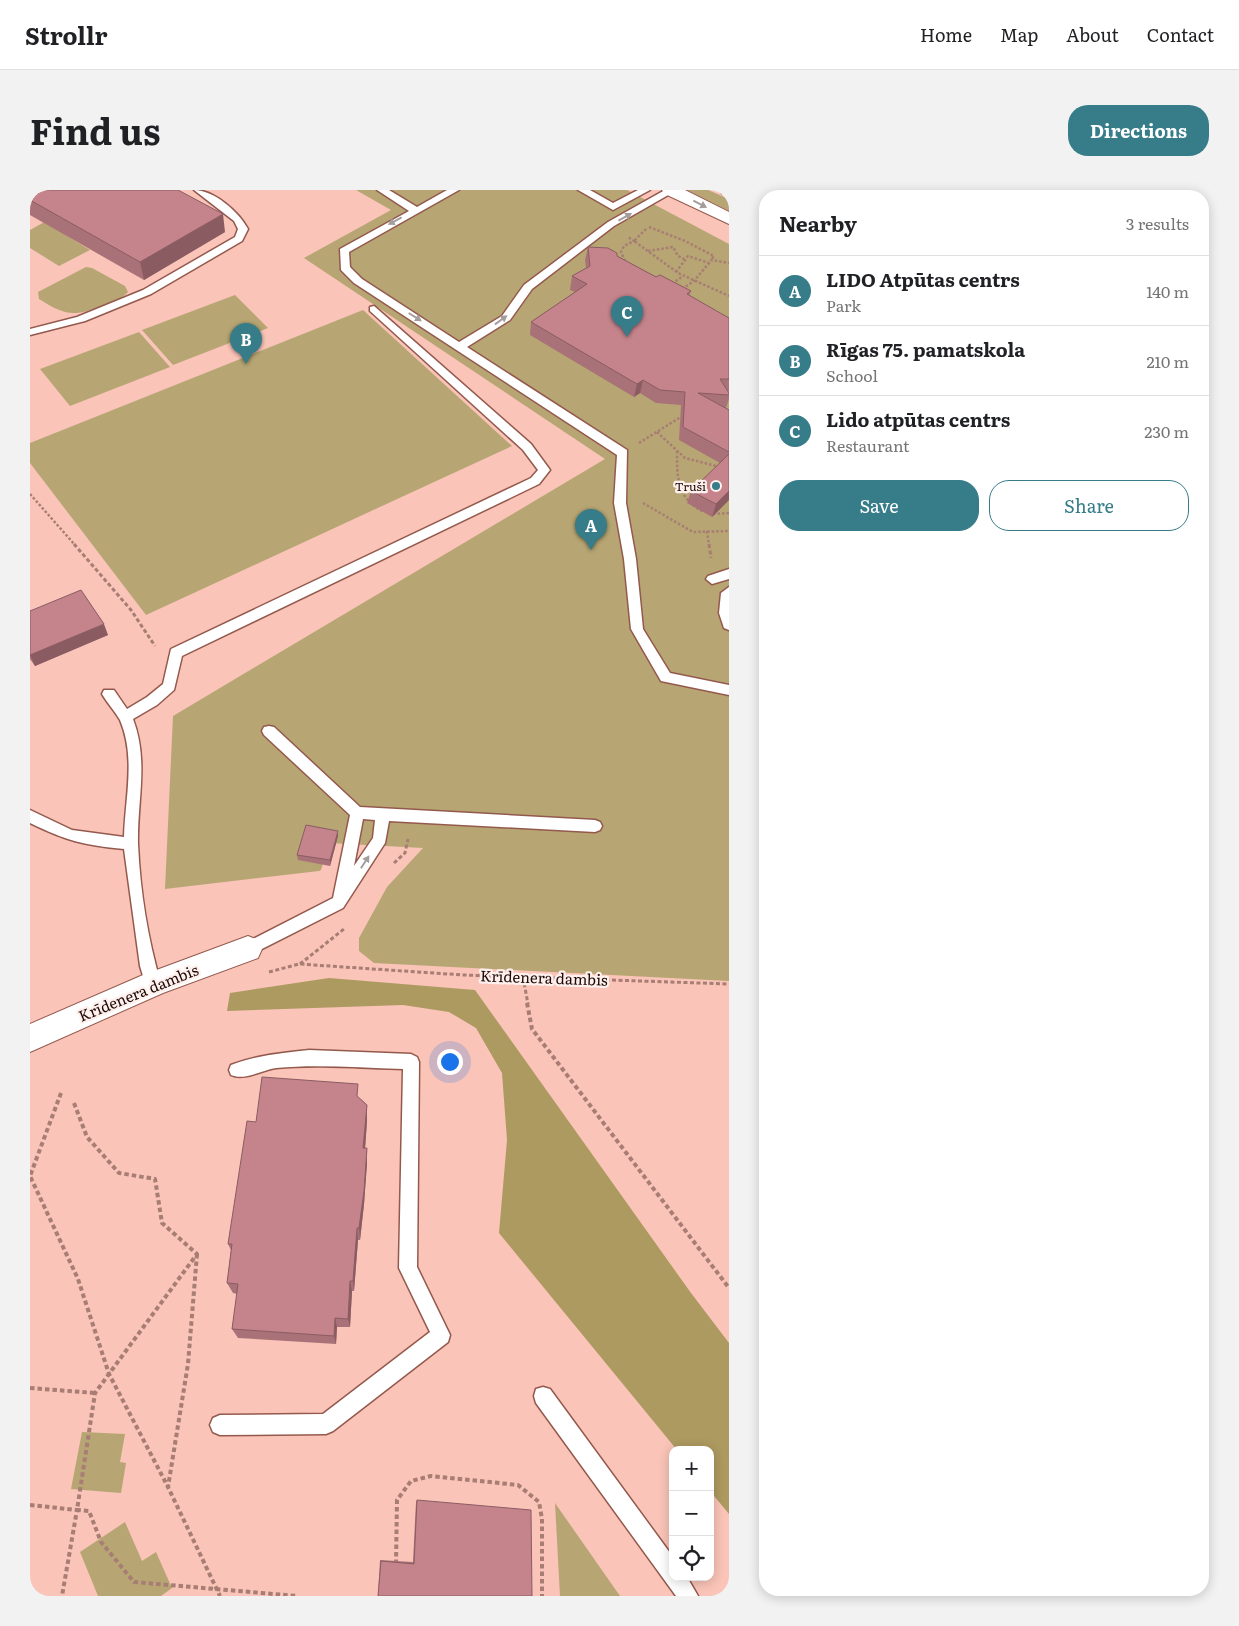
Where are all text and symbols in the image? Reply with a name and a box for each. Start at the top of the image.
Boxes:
text: Strollr [25,17,108,52]
text: Home [920,21,972,48]
text: Map [1000,21,1038,48]
text: About [1066,21,1119,48]
text: Contact [1147,21,1214,48]
text: Find us [30,104,160,156]
button: Directions [1068,105,1209,156]
one-way arrow [693,201,707,209]
text: Nearby [779,207,857,238]
text: 3 results [1126,211,1189,235]
one-way arrow [617,213,632,221]
one-way arrow [388,217,402,225]
text: LIDO Atpūtas centrs [826,265,1020,293]
text: A [789,279,801,303]
text: 140 m [1146,279,1189,303]
text: Park [826,293,861,317]
pin: C [611,296,643,337]
one-way arrow [408,312,421,322]
one-way arrow [494,315,508,325]
pin: B [230,323,262,364]
text: Rīgas 75. pamatskola [826,335,1025,363]
text: B [789,349,801,373]
text: 210 m [1146,349,1189,373]
text: School [826,363,878,387]
text: Lido atpūtas centrs [826,405,1010,433]
text: C [789,419,801,443]
text: 230 m [1144,419,1189,443]
text: Restaurant [826,433,910,457]
place label: Truši [675,477,706,495]
marker: Truši [710,480,722,492]
button: Save [779,480,979,531]
button: Share [989,480,1189,531]
pin: A [575,509,607,550]
one-way arrow [360,855,369,869]
street label: Krīdenera dambis [74,957,202,1027]
street label: Krīdenera dambis [480,963,608,991]
your location [437,1049,463,1075]
map controls [669,1446,714,1581]
button: + [669,1446,714,1491]
button: − [669,1491,714,1536]
button: locate [669,1536,714,1581]

